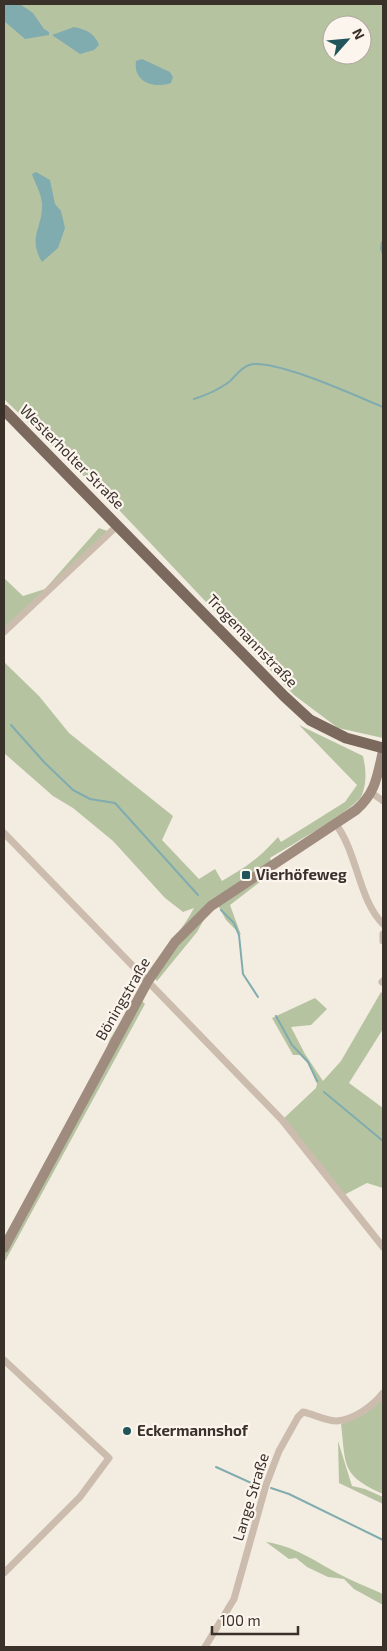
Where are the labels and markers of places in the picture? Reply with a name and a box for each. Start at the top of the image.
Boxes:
place label: Vierhöfeweg [256,865,347,883]
marker: Vierhöfeweg [240,869,252,881]
place label: Eckermannshof [137,1421,249,1439]
marker: Eckermannshof [121,1425,133,1437]

